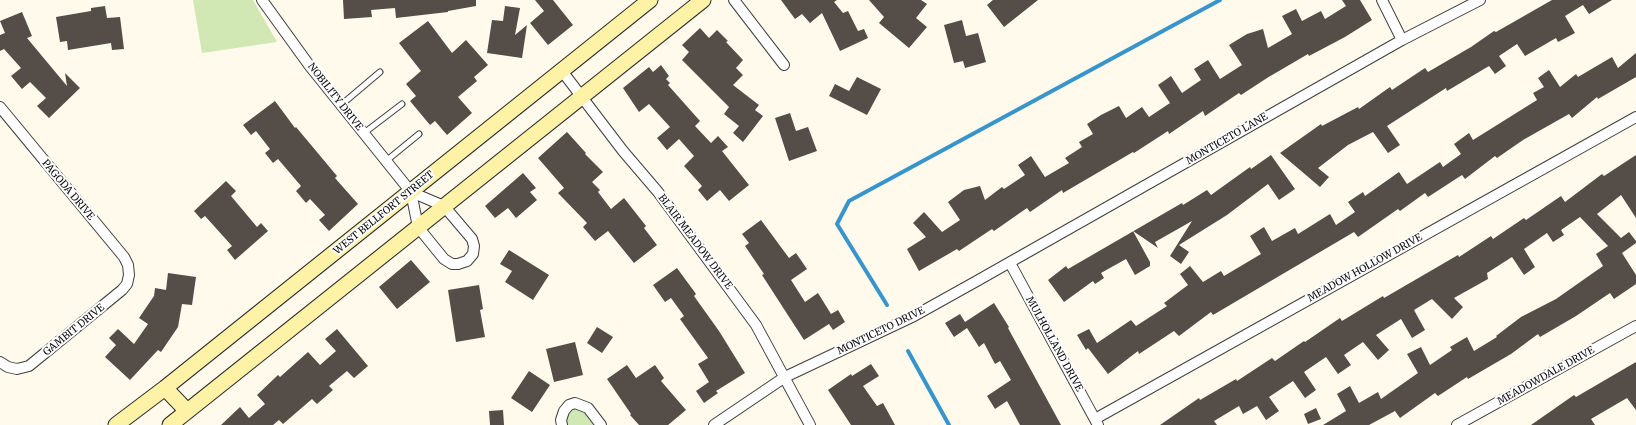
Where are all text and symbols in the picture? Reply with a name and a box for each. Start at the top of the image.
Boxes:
street label: NOBILITY DRIVE [305,61,365,133]
street label: MONTICETO LANE [1184,111,1270,167]
street label: PAGODA DRIVE [39,157,97,223]
street label: WEST BELLFORT STREET [332,169,436,257]
street label: BLAIR MEADOW DRIVE [655,192,735,292]
street label: MEADOW HOLLOW DRIVE [1306,231,1424,305]
street label: MULHOLLAND DRIVE [1023,294,1085,394]
street label: GAMBIT DRIVE [41,302,107,358]
street label: MONTICETO DRIVE [835,305,927,357]
street label: MEADOWDALE DRIVE [1495,344,1597,408]

